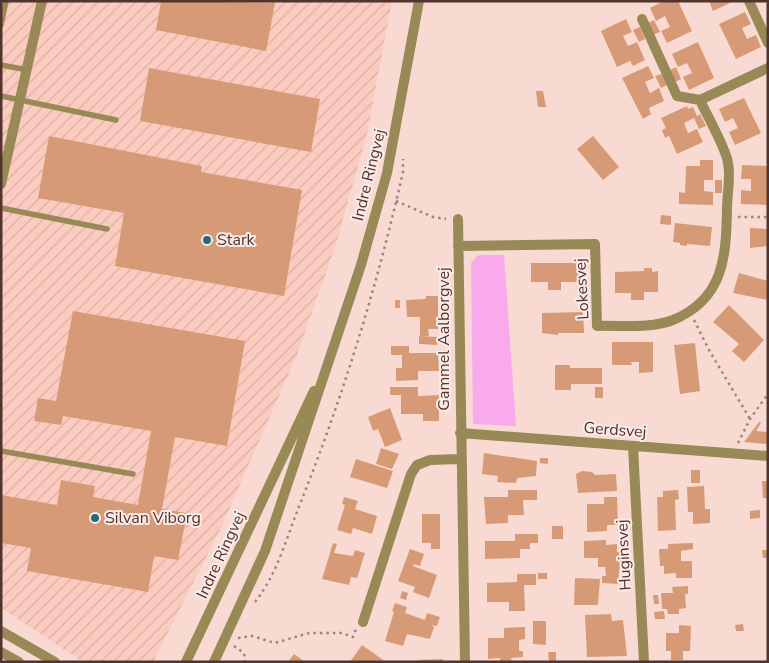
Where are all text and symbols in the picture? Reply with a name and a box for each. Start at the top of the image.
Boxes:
street label: Indre Ringvej [347,127,391,223]
place label: Stark [217,229,256,251]
marker: Stark [201,234,213,246]
street label: Lokesvej [569,258,595,320]
street label: Gammel Aalborgvej [433,267,455,411]
street label: Gerdsvej [583,417,647,443]
place label: Silvan Viborg [105,507,201,529]
street label: Indre Ringvej [191,508,251,602]
marker: Silvan Viborg [89,512,101,524]
street label: Huginsvej [611,519,637,591]

